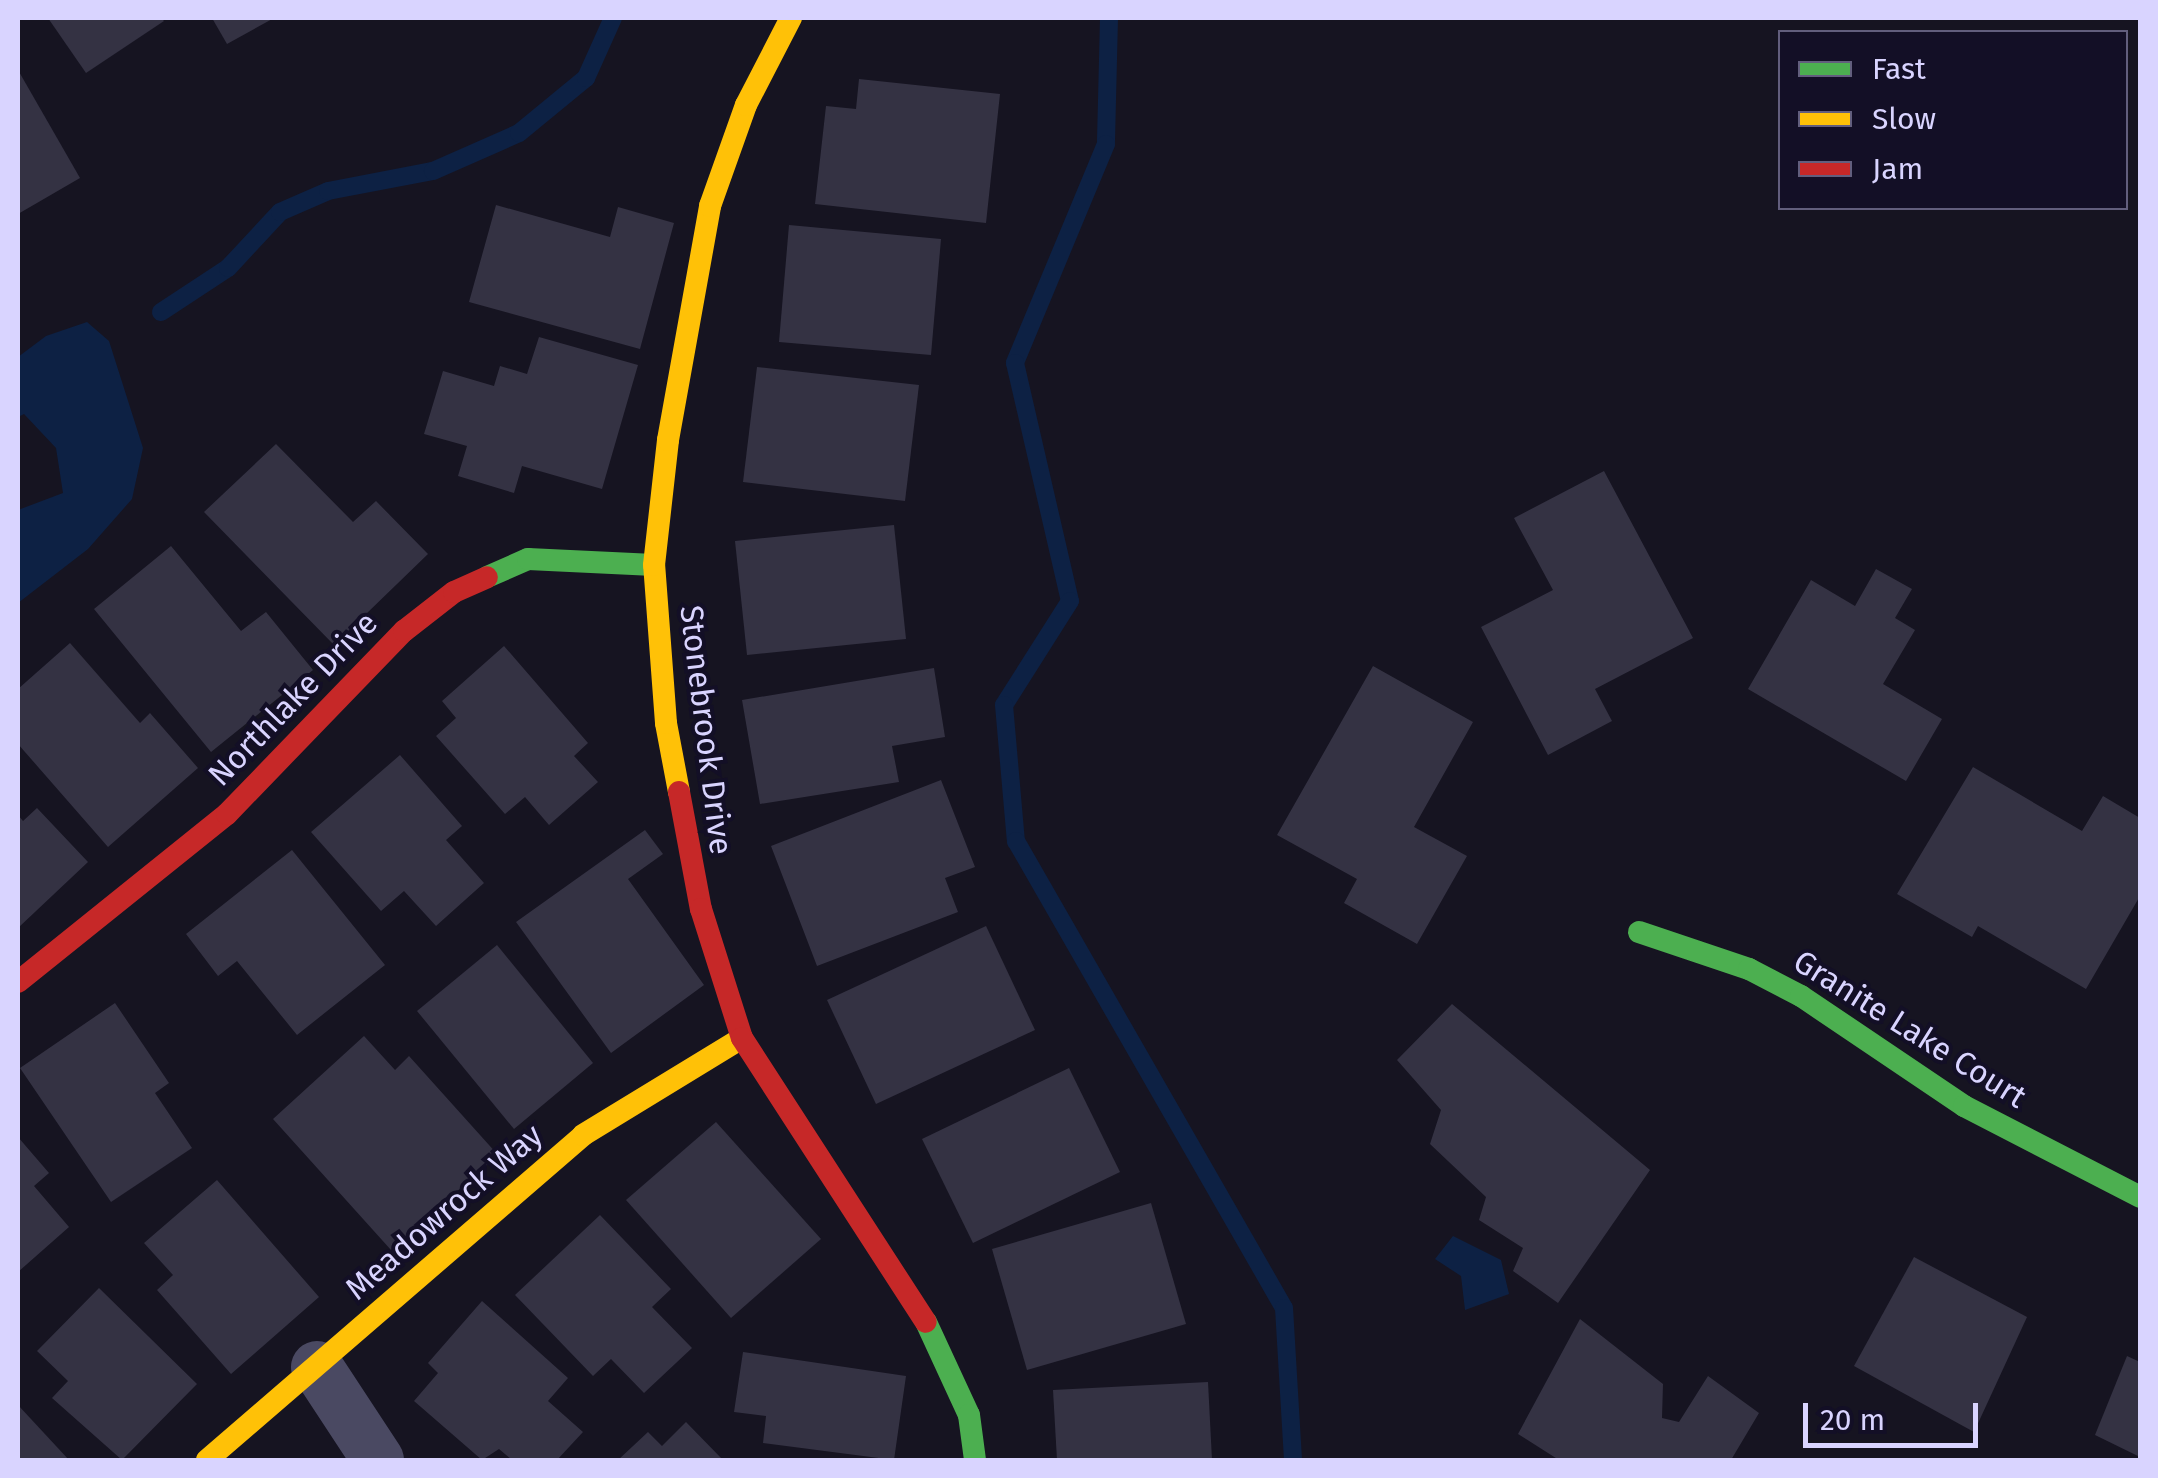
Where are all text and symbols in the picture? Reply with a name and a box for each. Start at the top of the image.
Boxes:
legend [1778,30,2128,210]
text: Fast [1872,51,1926,87]
text: Slow [1872,101,1936,137]
text: Jam [1872,151,1923,187]
street label: Stonebrook Drive [672,603,740,857]
street label: Northlake Drive [200,604,386,794]
street label: Granite Lake Court [1787,942,2033,1116]
street label: Meadowrock Way [338,1116,550,1308]
scale bar [1808,1383,1983,1445]
text: 20 m [1820,1402,1885,1438]

